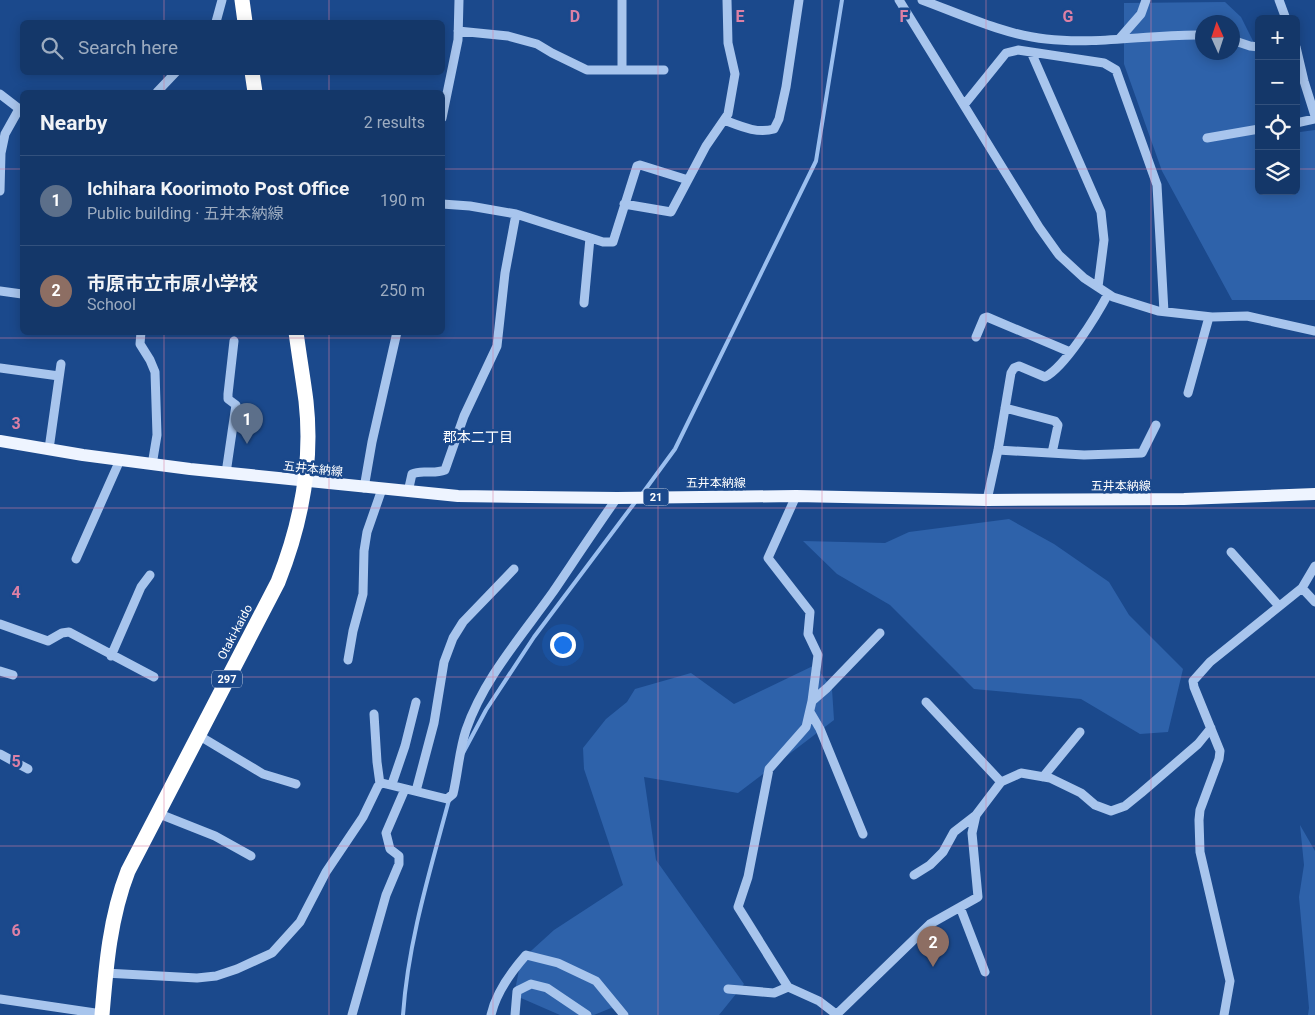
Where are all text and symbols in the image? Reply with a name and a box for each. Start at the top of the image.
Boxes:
text: D [570,7,580,26]
text: E [736,7,745,26]
text: F [900,7,909,26]
text: G [1063,7,1074,26]
north arrow [1195,15,1240,60]
map controls [1255,15,1300,195]
button: + [1255,15,1300,60]
search box [20,20,445,75]
icon: search [38,34,66,62]
text: Search here [78,36,178,59]
button: − [1255,60,1300,105]
button: locate [1255,105,1300,150]
text: Nearby [40,111,107,135]
text: 2 results [364,113,425,132]
button: layers [1255,150,1300,195]
text: Ichihara Koorimoto Post Office [87,177,349,200]
text: 1 [51,191,61,210]
text: 190 m [380,191,425,210]
text: Public building · 五井本納線 [87,204,283,223]
text: 市原市立市原小学校 [87,272,258,295]
text: 2 [51,281,61,300]
text: 250 m [380,281,425,300]
text: School [87,295,136,314]
pin: 1 [231,403,263,444]
text: 3 [11,414,21,433]
district label: 郡本二丁目 [443,429,513,445]
street label: 五井本納線 [282,459,344,479]
street label: 五井本納線 [686,476,746,490]
street label: 五井本納線 [1091,479,1151,493]
road number: 21 [644,488,668,506]
text: 4 [11,583,21,602]
street label: Otaki-kaido [215,602,255,662]
your location [550,632,576,658]
road number: 297 [212,671,242,688]
text: 5 [11,752,21,771]
text: 6 [11,921,21,940]
pin: 2 [917,926,949,967]

